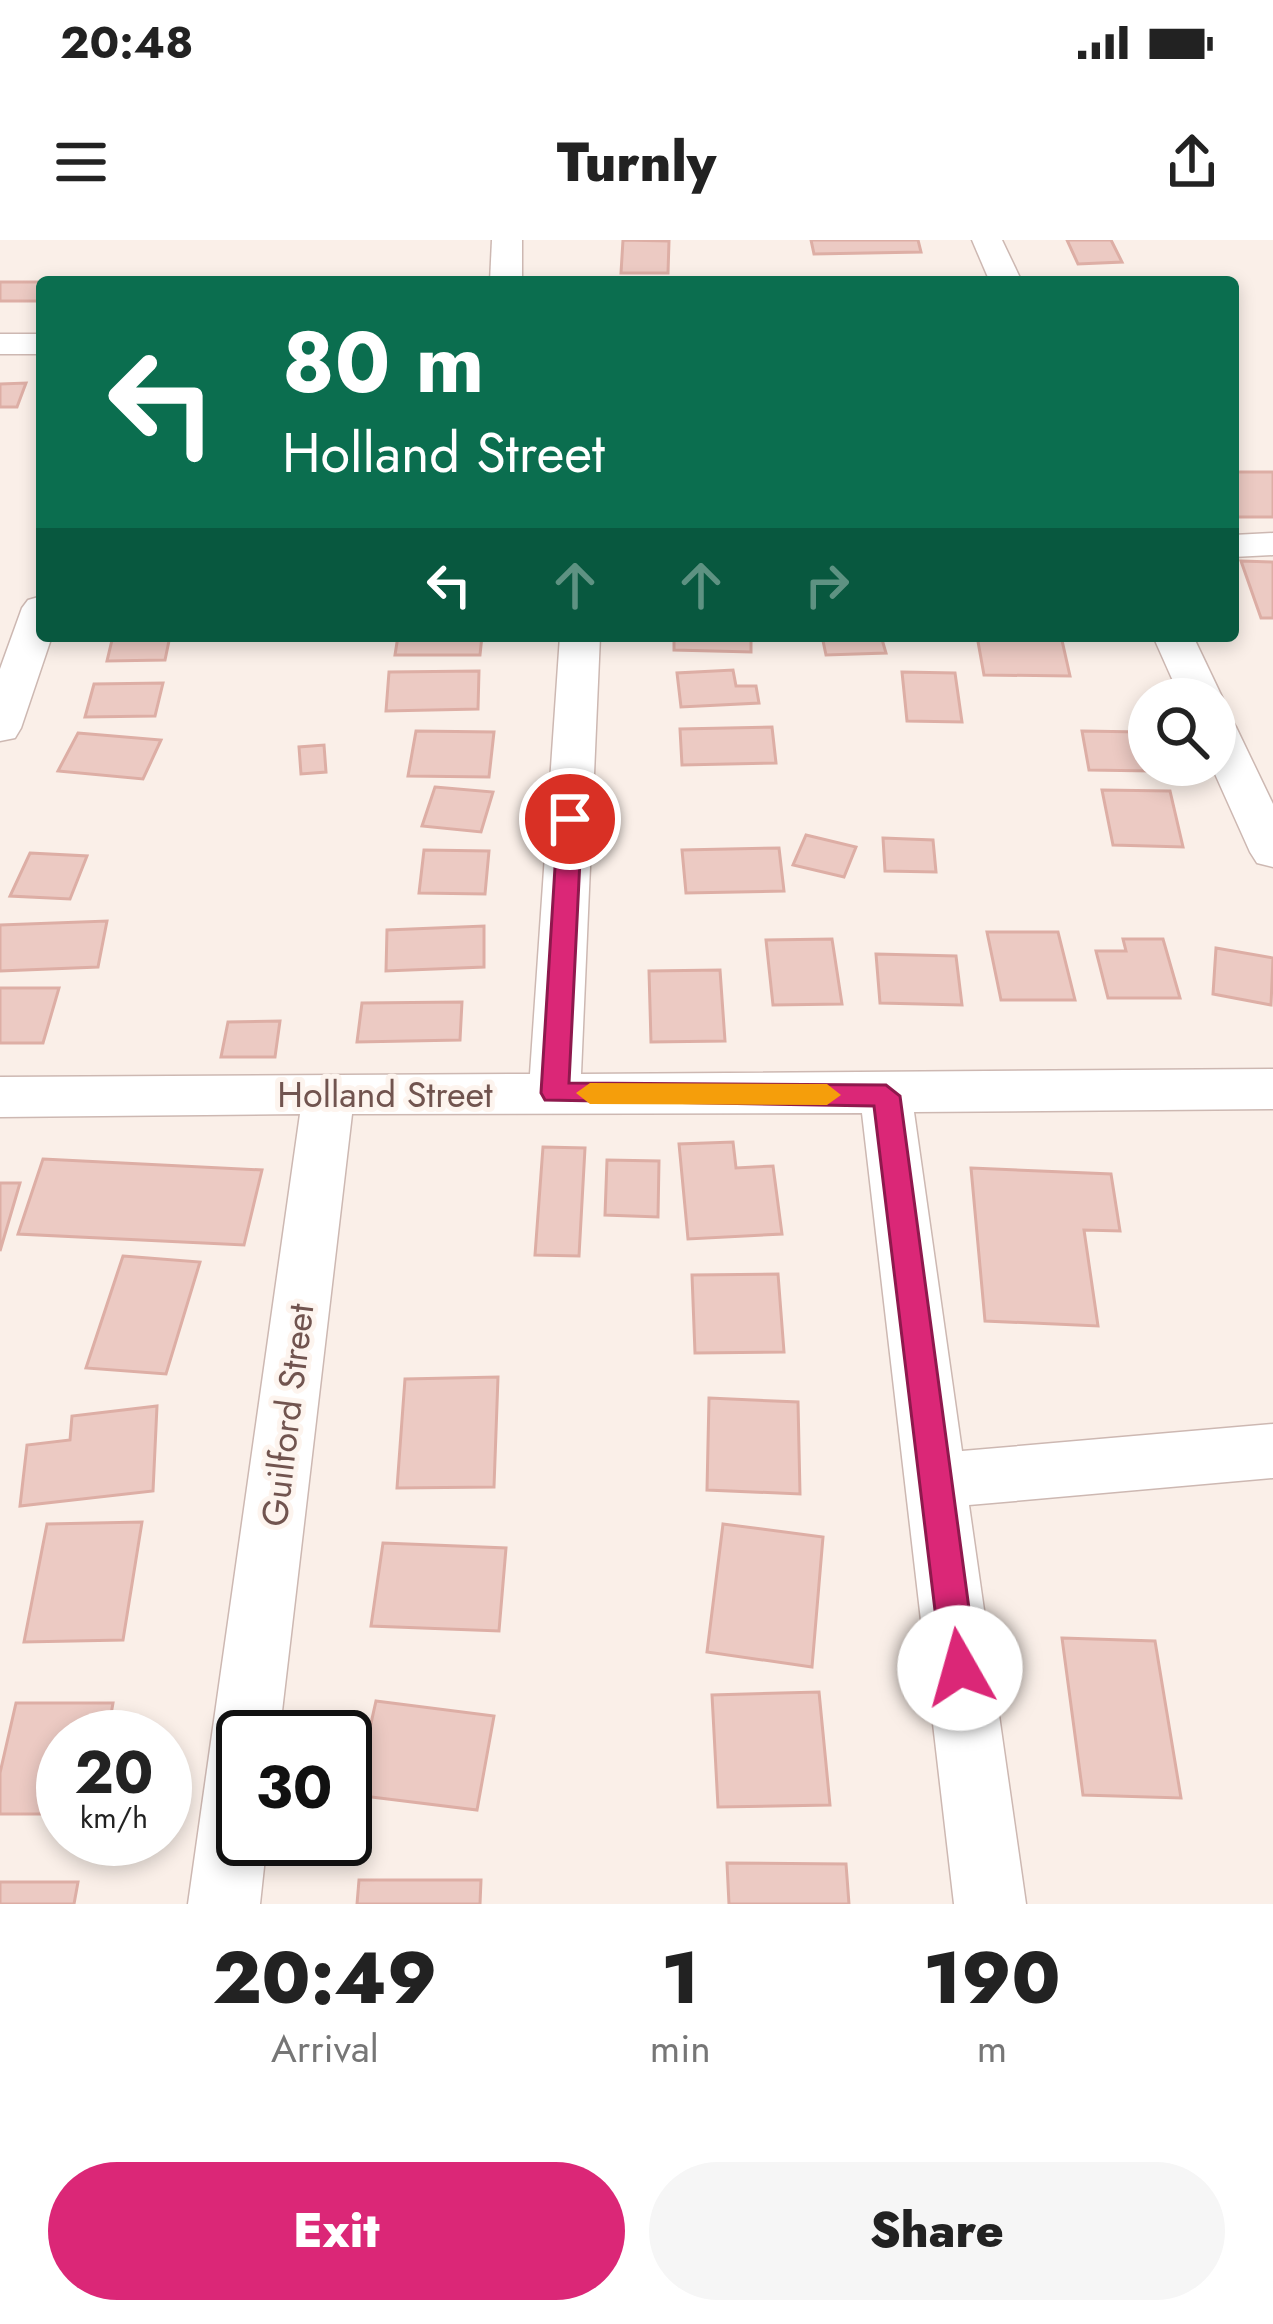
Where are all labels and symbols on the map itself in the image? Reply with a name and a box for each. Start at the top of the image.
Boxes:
pin [519,768,621,870]
street label: Holland Street [277,1068,493,1120]
street label: Guilford Street [248,1300,326,1529]
position arrow [897,1605,1023,1731]
speed limit sign: 30 [216,1710,372,1866]

